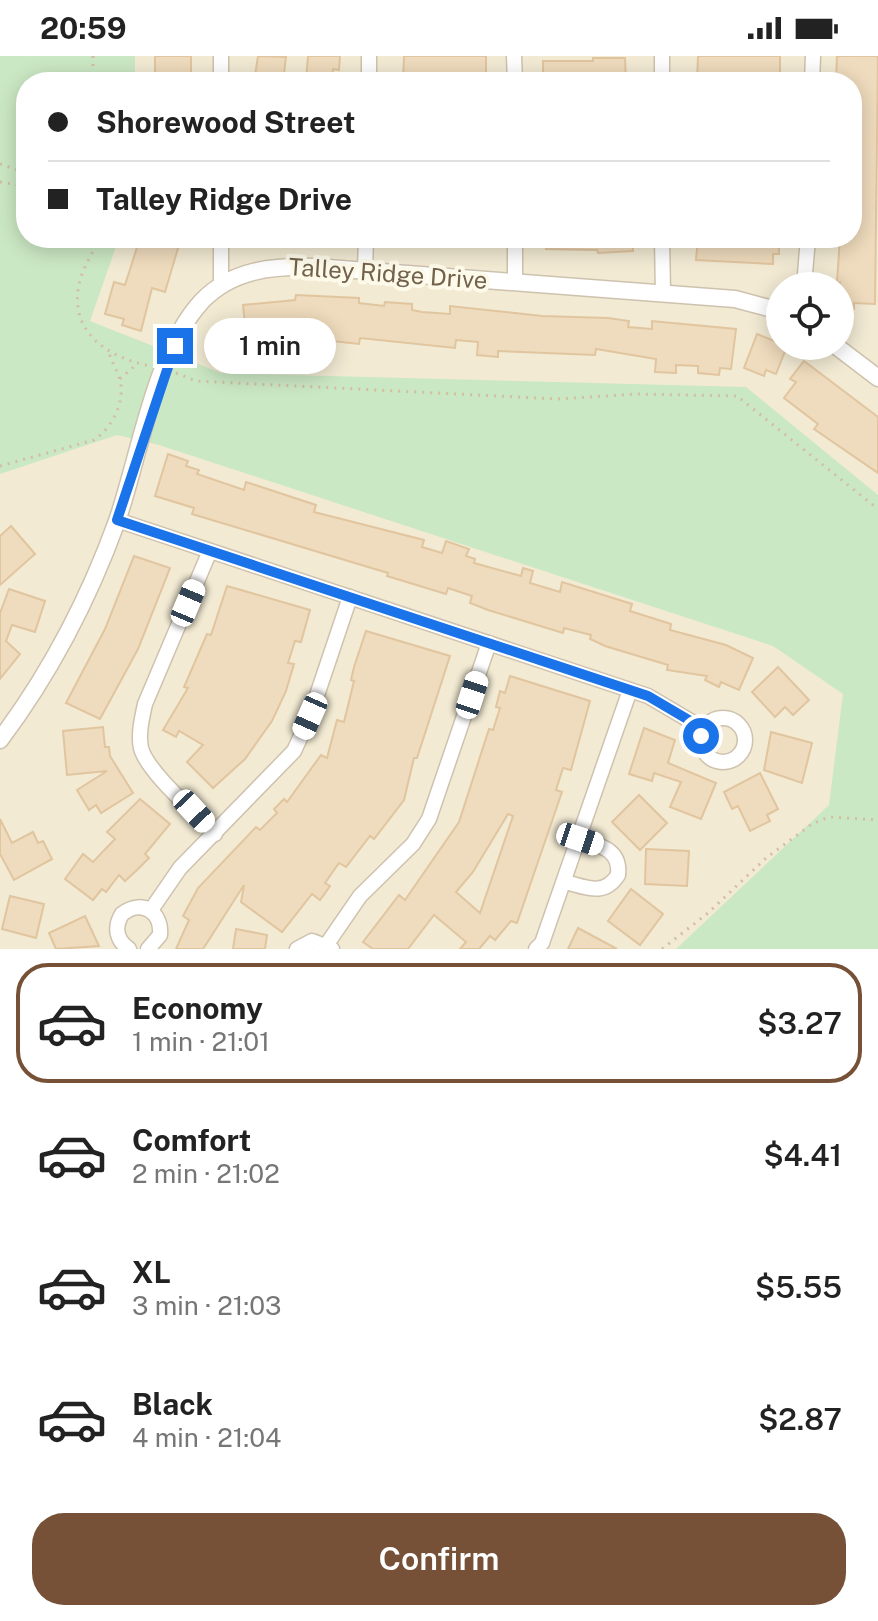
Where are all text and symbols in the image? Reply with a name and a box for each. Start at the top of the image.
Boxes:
text: 20:59 [40,10,127,46]
text: Shorewood Street [96,104,356,140]
text: Talley Ridge Drive [96,181,352,217]
street label: Talley Ridge Drive [288,252,488,294]
map controls [766,272,854,360]
button: locate [766,272,854,360]
callout: 1 min [203,318,335,374]
route end [157,328,193,364]
text: 1 min [239,330,301,361]
car [168,576,208,630]
car [453,668,491,722]
car [289,689,331,743]
route start [683,718,719,754]
car [169,785,219,837]
car [553,820,607,858]
icon: car [36,987,108,1059]
text: Economy [132,990,263,1026]
text: $3.27 [757,1005,842,1041]
text: 1 min · 21:01 [132,1026,270,1057]
icon: car [36,1119,108,1191]
text: Comfort [132,1122,251,1158]
text: $4.41 [763,1137,842,1173]
text: 2 min · 21:02 [132,1158,280,1189]
icon: car [36,1251,108,1323]
text: XL [132,1254,171,1290]
text: $5.55 [755,1269,842,1305]
text: 3 min · 21:03 [132,1290,281,1321]
icon: car [36,1383,108,1455]
text: Black [132,1386,213,1422]
text: $2.87 [758,1401,842,1437]
text: 4 min · 21:04 [132,1422,281,1453]
button: Confirm [32,1513,846,1605]

